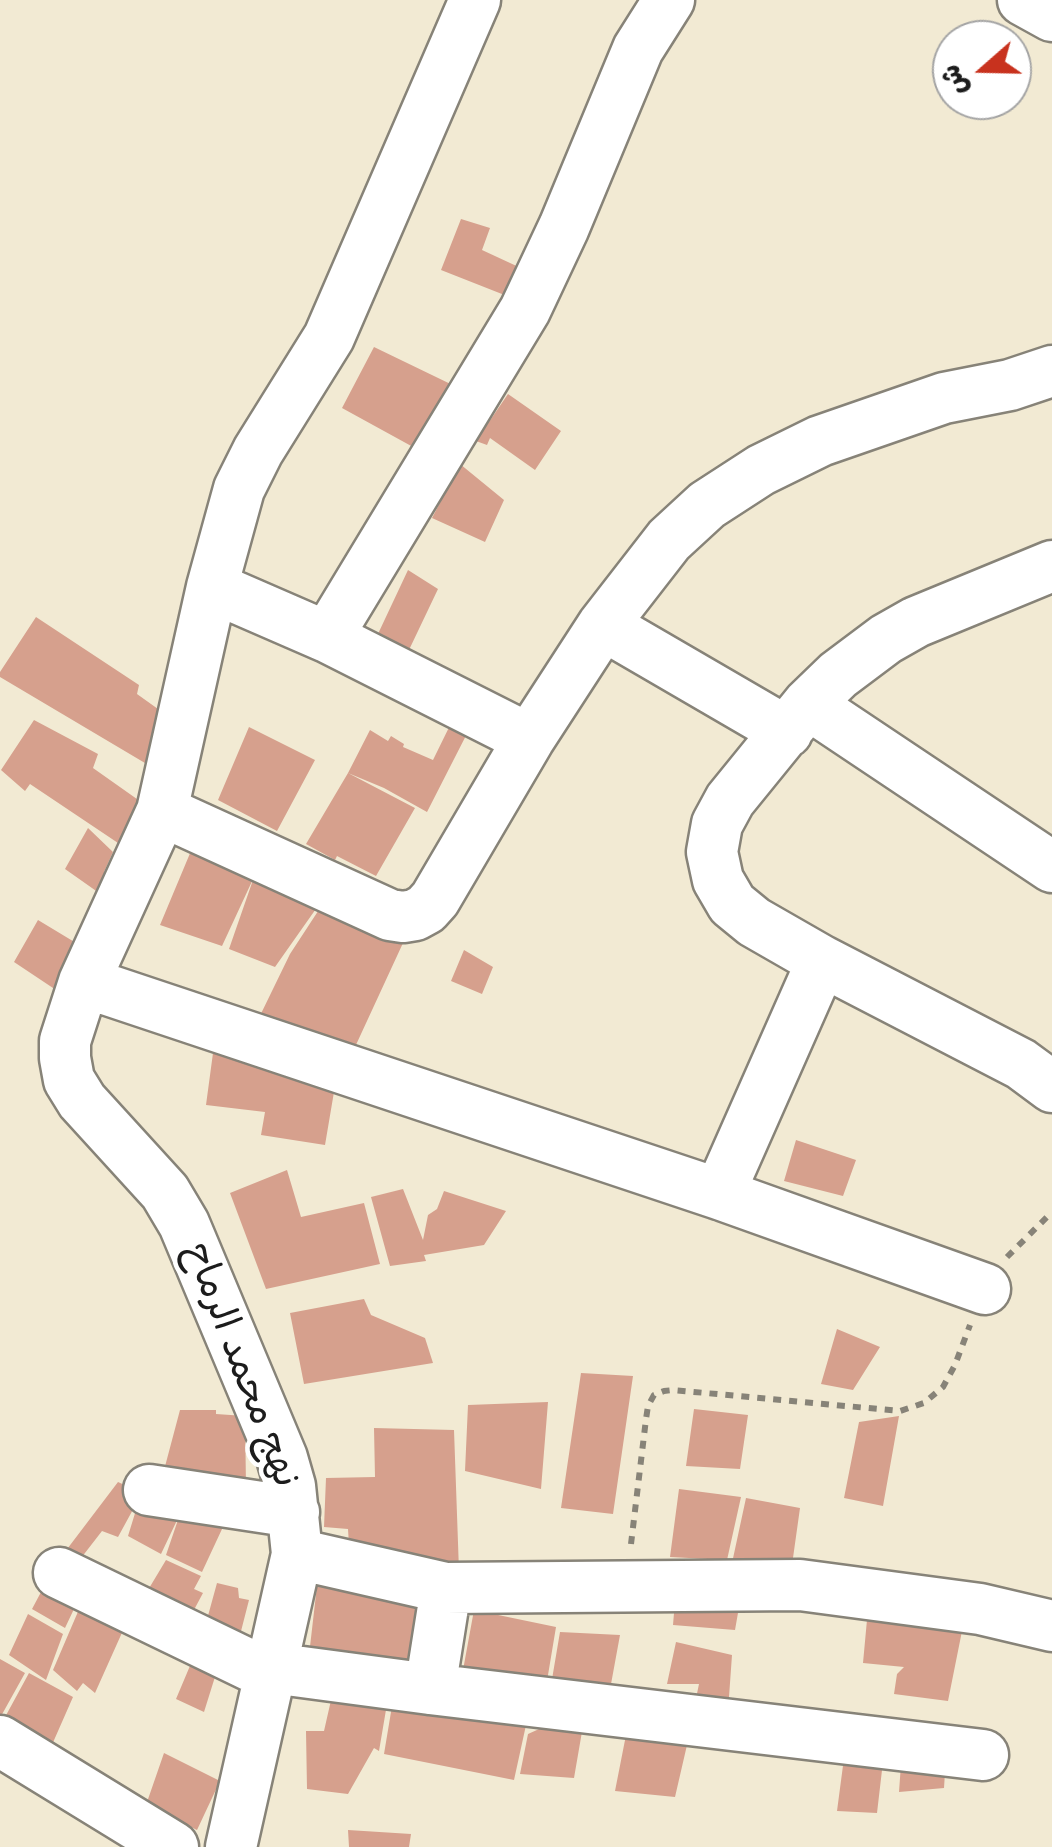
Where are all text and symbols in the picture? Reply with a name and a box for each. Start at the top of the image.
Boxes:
north arrow [932,20,1032,120]
text: ش [933,59,978,101]
street label: نهج محمد الرماح [171,1237,307,1495]

